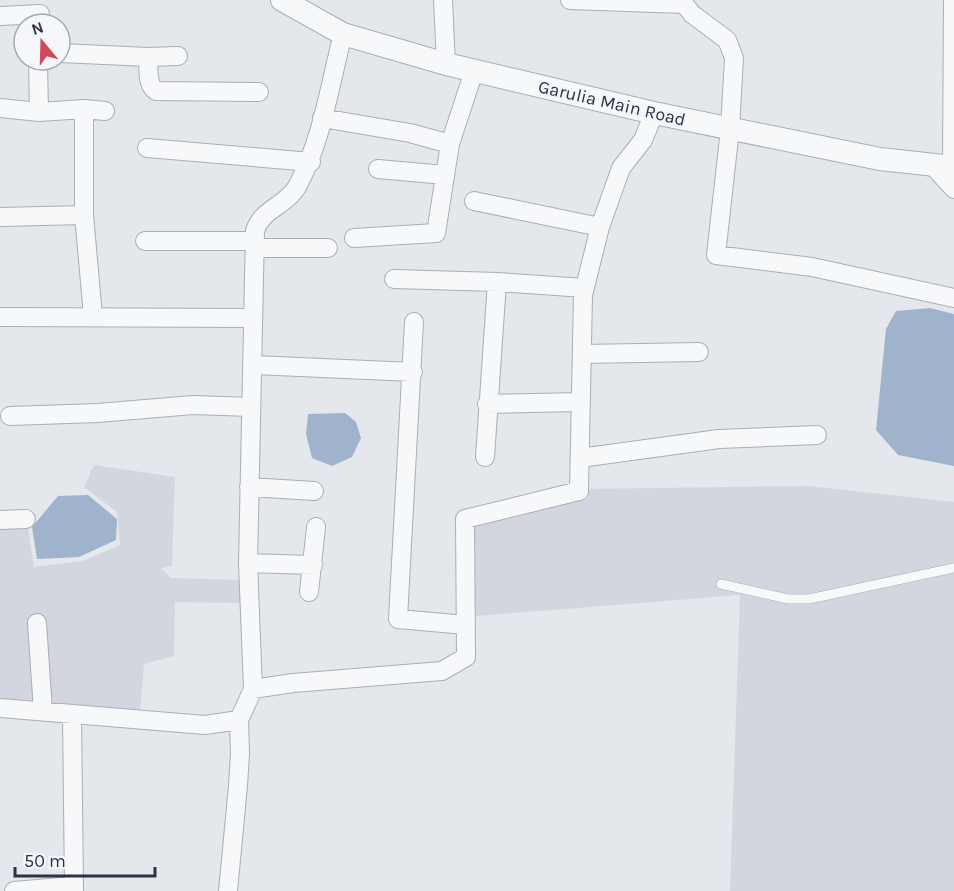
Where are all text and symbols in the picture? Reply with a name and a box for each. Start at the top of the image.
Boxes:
north arrow [12,12,72,72]
text: N [29,17,46,39]
street label: Garulia Main Road [536,75,688,131]
scale bar [15,840,154,878]
text: 50 m [24,850,66,872]

